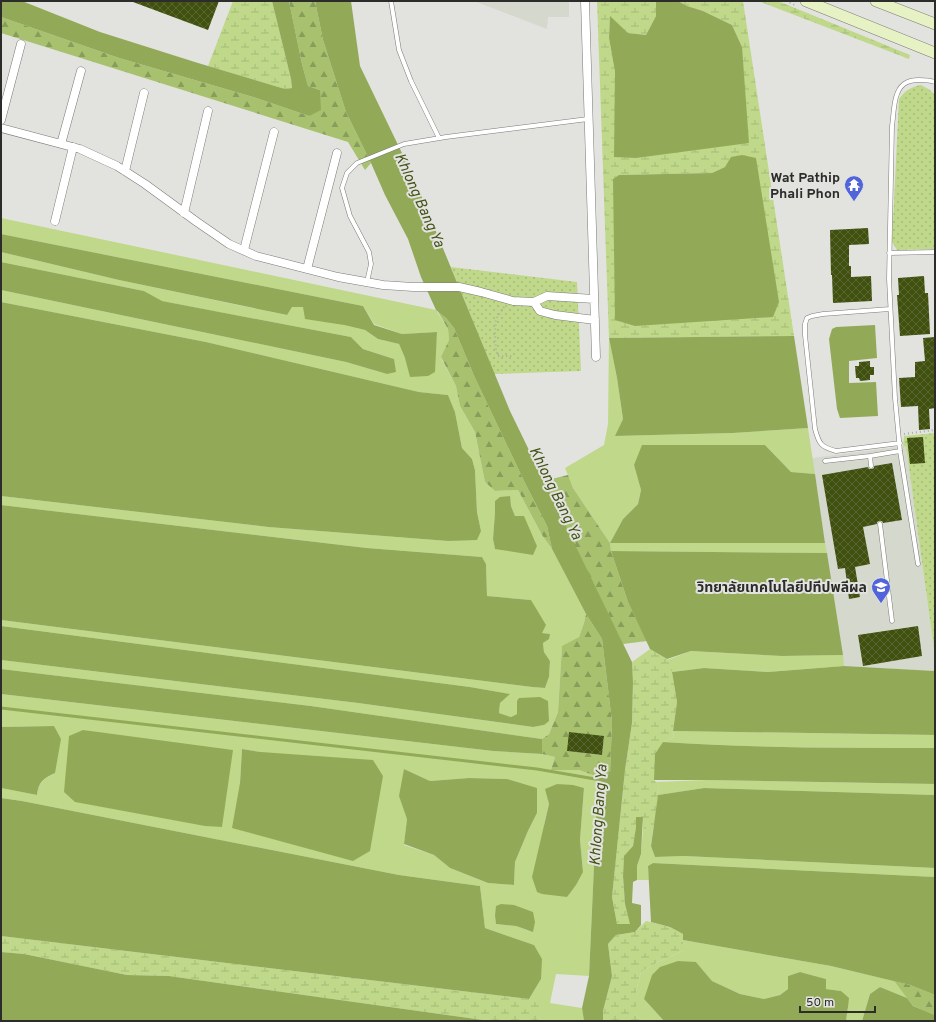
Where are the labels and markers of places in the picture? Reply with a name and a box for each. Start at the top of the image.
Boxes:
place label: Wat Pathip Phali Phon [770,170,840,203]
temple icon: Wat Pathip Phali Phon [843,174,865,202]
school or university icon: วิทยาลัยเทคโนโลยีปทีปพลีผล [870,576,892,604]
place label: วิทยาลัยเทคโนโลยีปทีปพลีผล [697,580,867,597]

